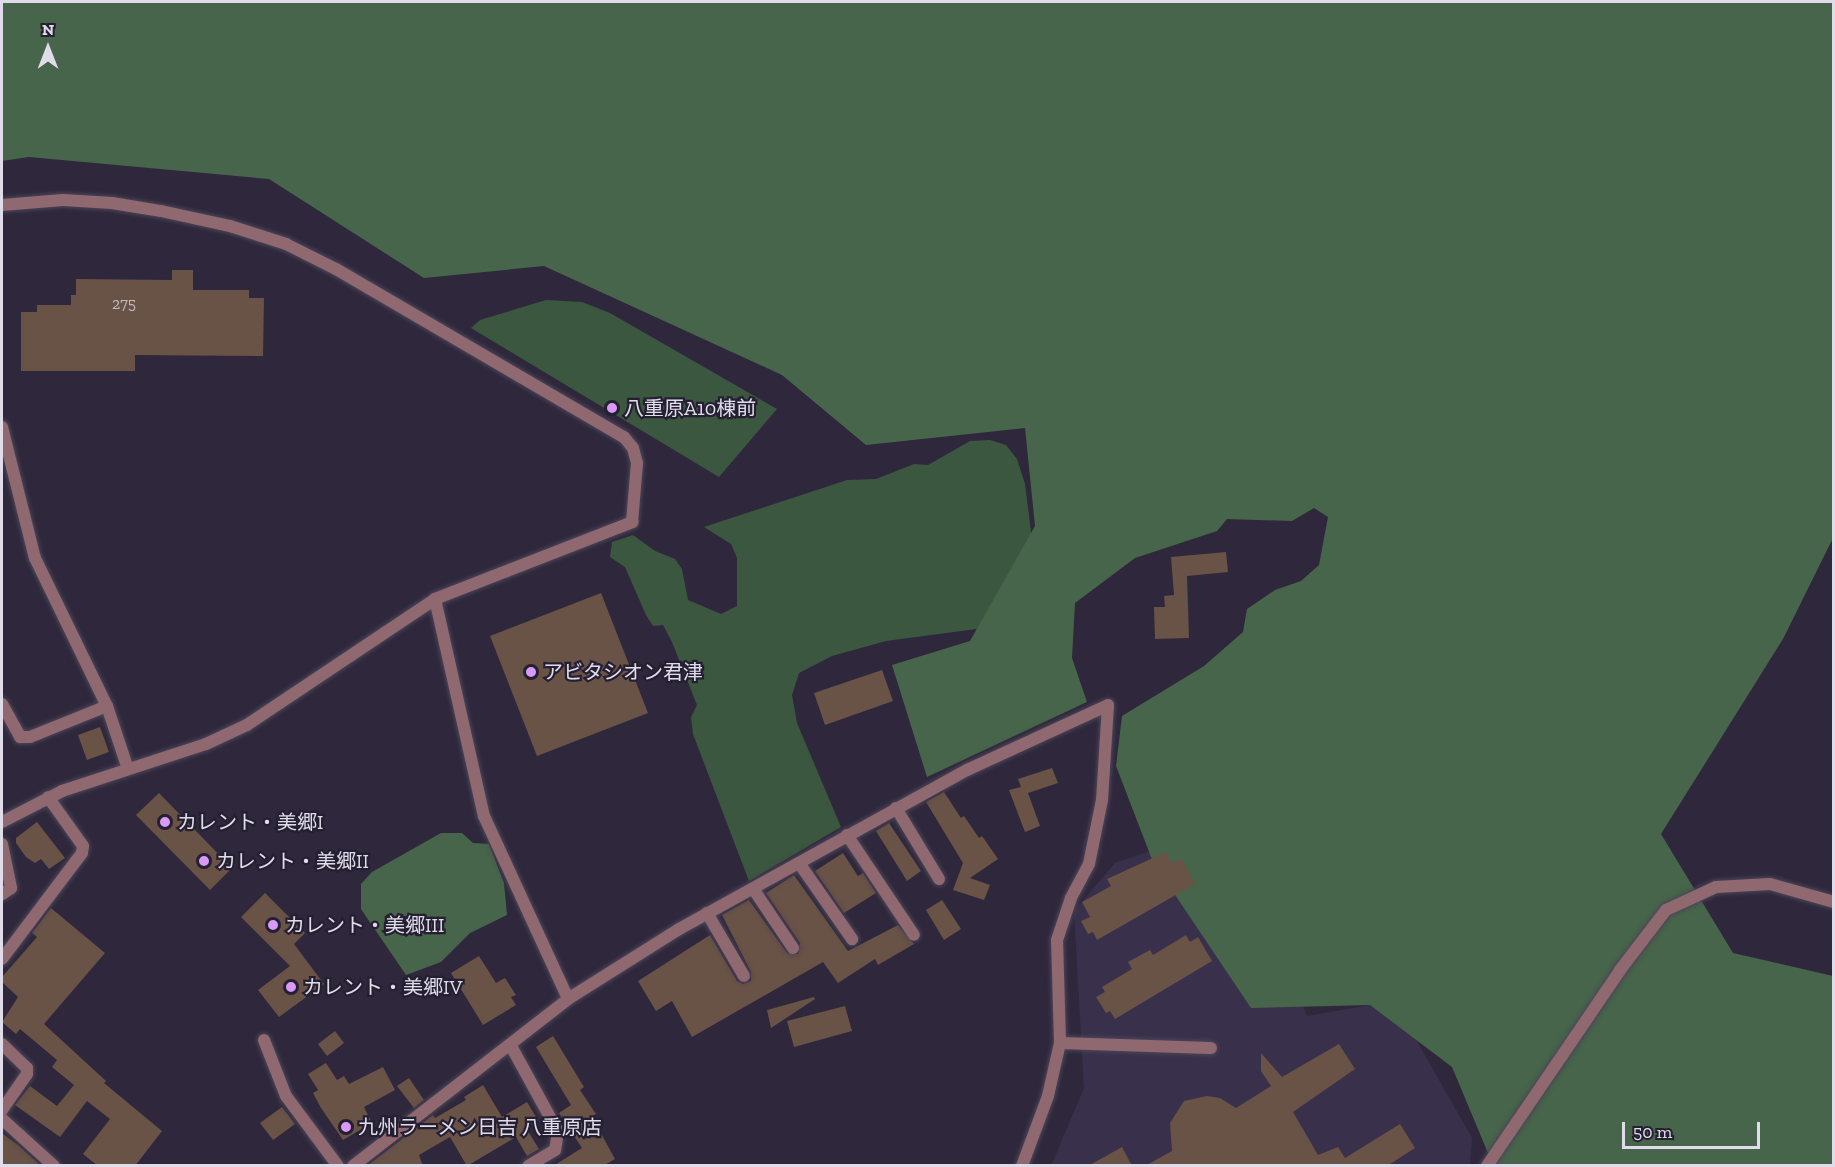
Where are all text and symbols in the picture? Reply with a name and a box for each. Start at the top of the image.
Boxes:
north arrow [18,18,78,78]
text: N [42,20,54,39]
house number: 275 [112,294,136,314]
place label: 八重原A10棟前 [624,396,756,420]
marker: 八重原A10棟前 [605,401,619,415]
place label: アビタシオン君津 [543,660,703,684]
marker: アビタシオン君津 [524,665,538,679]
place label: カレント・美郷I [177,810,323,834]
marker: カレント・美郷I [158,815,172,829]
place label: カレント・美郷II [216,849,369,873]
marker: カレント・美郷II [197,854,211,868]
place label: カレント・美郷III [285,913,444,937]
marker: カレント・美郷III [266,918,280,932]
place label: カレント・美郷IV [303,975,462,999]
marker: カレント・美郷IV [284,980,298,994]
scale bar [1625,1110,1763,1148]
place label: 九州ラーメン日吉 八重原店 [358,1115,603,1139]
marker: 九州ラーメン日吉 八重原店 [339,1120,353,1134]
text: 50 m [1633,1121,1672,1143]

